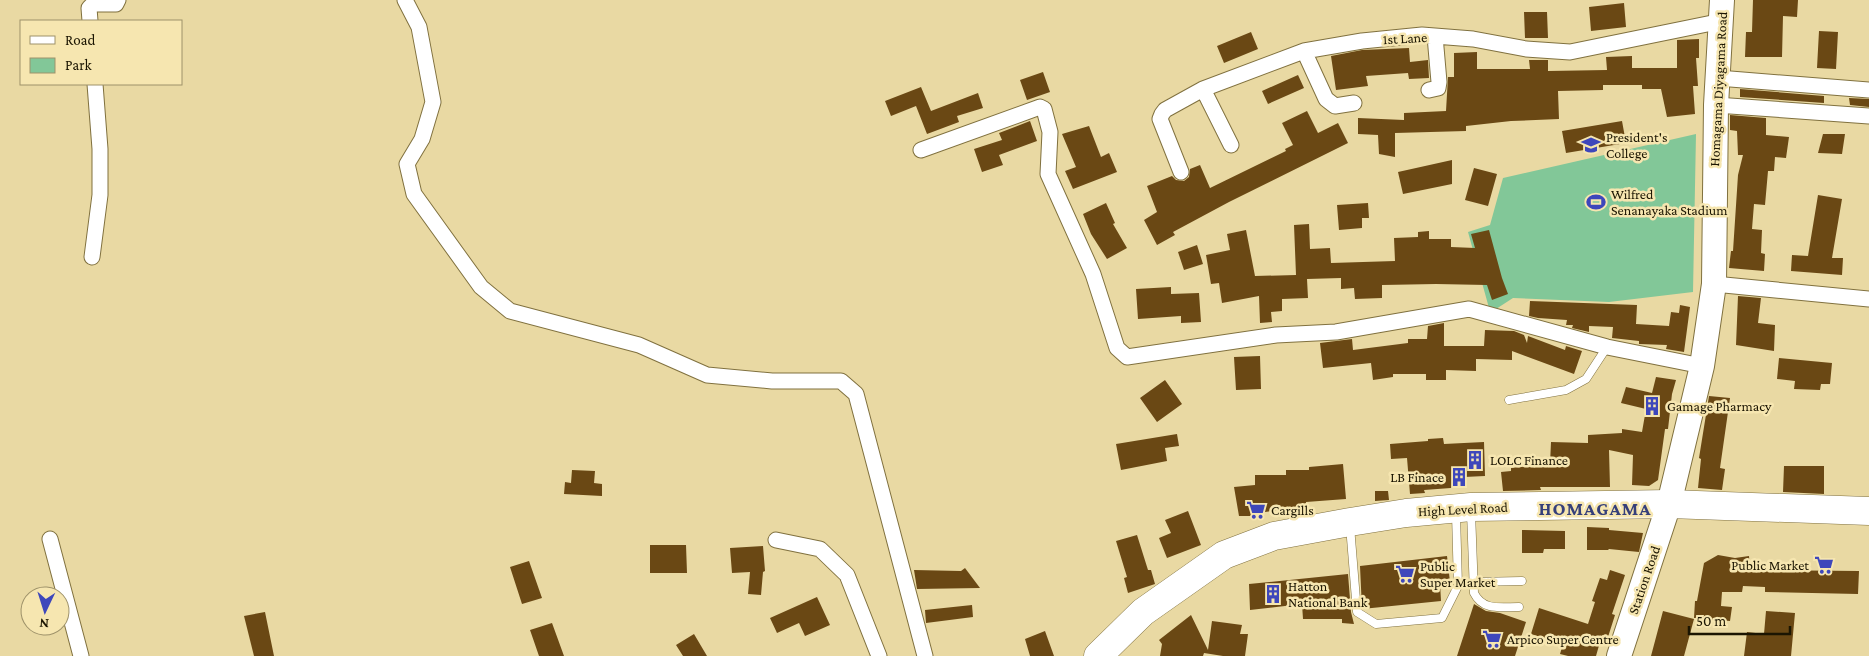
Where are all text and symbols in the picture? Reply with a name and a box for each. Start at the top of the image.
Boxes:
street label: Homagama Diyagama Road [1706,10,1730,167]
legend [20,20,182,85]
street label: 1st Lane [1382,29,1428,47]
text: Road [65,32,96,48]
text: Park [65,57,92,73]
place label: President's College [1606,129,1667,161]
school or university icon: President's College [1580,134,1602,156]
place label: Wilfred Senanayaka Stadium [1611,186,1728,218]
sports icon: Wilfred Senanayaka Stadium [1585,191,1607,213]
building icon: Gamage Pharmacy [1641,395,1663,417]
place label: Gamage Pharmacy [1667,398,1772,414]
building icon: LOLC Finance [1464,449,1486,471]
place label: LOLC Finance [1490,452,1568,468]
building icon: LB Finace [1448,466,1470,488]
place label: LB Finace [1390,469,1444,485]
district label: HOMAGAMA [1538,498,1652,519]
supermarket icon: Cargills [1245,499,1267,521]
street label: High Level Road [1418,499,1509,519]
place label: Cargills [1271,502,1314,518]
street label: Station Road [1625,543,1663,616]
supermarket icon: Public Market [1813,554,1835,576]
place label: Public Market [1731,557,1809,573]
place label: Public Super Market [1420,558,1496,590]
supermarket icon: Public Super Market [1394,563,1416,585]
place label: Hatton National Bank [1288,578,1368,610]
building icon: Hatton National Bank [1262,583,1284,605]
north arrow [20,586,70,636]
scale bar [1689,604,1790,636]
text: 50 m [1696,613,1726,629]
text: N [38,616,49,632]
supermarket icon: Arpico Super Centre [1481,628,1503,650]
place label: Arpico Super Centre [1507,631,1619,647]

